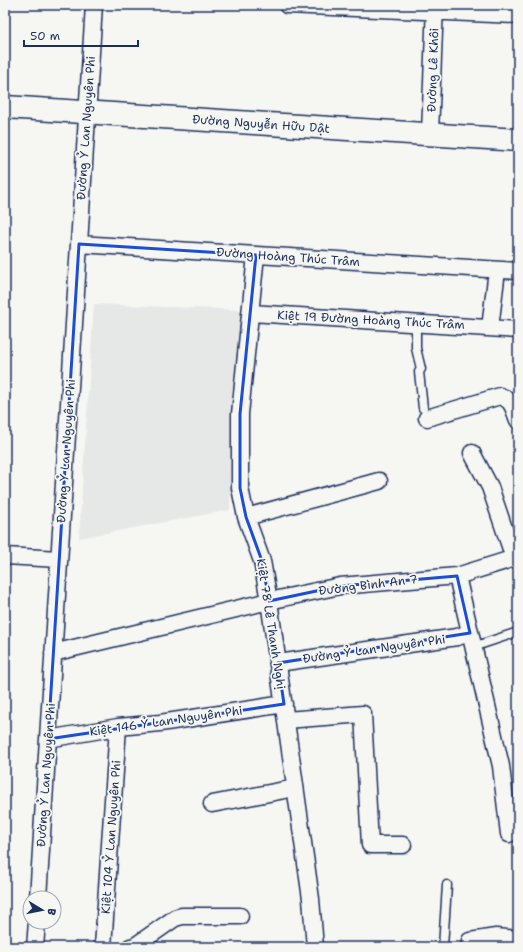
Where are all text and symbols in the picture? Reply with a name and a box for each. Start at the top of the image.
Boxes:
scale bar [24,22,138,48]
text: 50 m [30,28,60,44]
street label: Đường Lê Khôi [424,28,442,112]
street label: Đường Ỷ Lan Nguyên Phi [73,56,99,200]
street label: Đường Nguyễn Hữu Dật [192,111,330,137]
street label: Đường Hoàng Thúc Trâm [216,244,360,270]
street label: Kiệt 19 Đường Hoàng Thúc Trâm [277,307,465,333]
street label: Đường Ỷ Lan Nguyên Phi [53,379,79,523]
street label: Kiệt 78 Lê Thanh Nghị [253,557,289,691]
street label: Đường Bình An 7 [318,571,418,599]
street label: Đường Ỷ Lan Nguyên Phi [302,631,446,667]
street label: Kiệt 146 Ỷ Lan Nguyên Phi [89,702,243,740]
street label: Đường Ỷ Lan Nguyên Phi [33,703,59,847]
street label: Kiệt 104 Ỷ Lan Nguyên Phi [98,759,124,915]
north arrow [22,890,62,930]
text: B [43,907,59,916]

